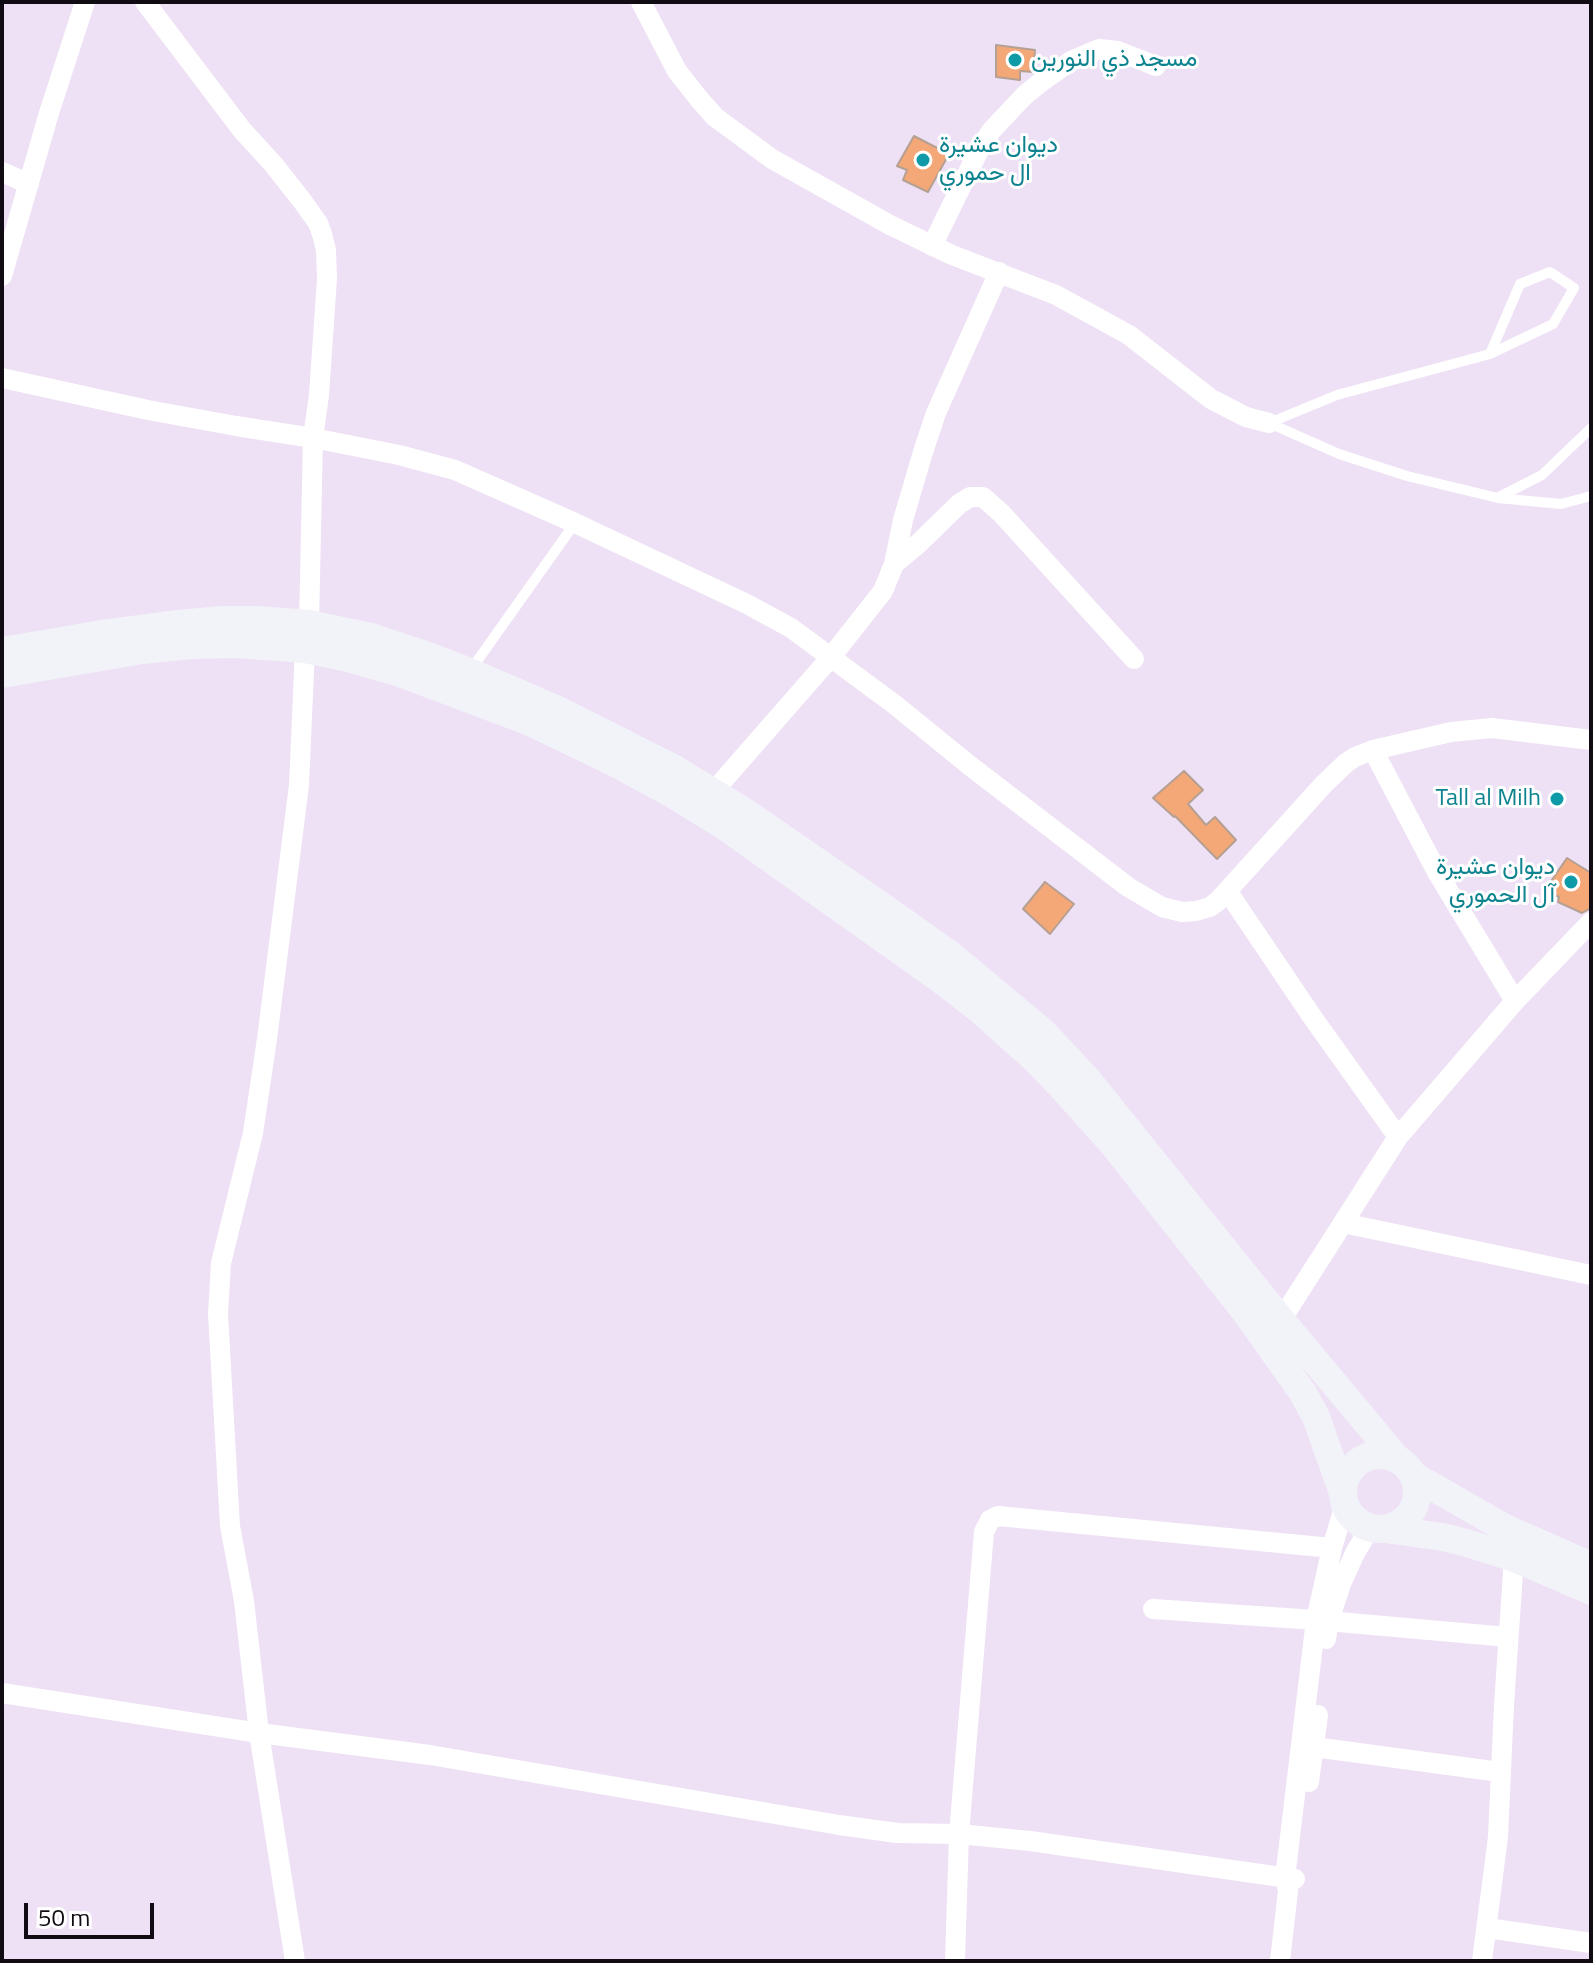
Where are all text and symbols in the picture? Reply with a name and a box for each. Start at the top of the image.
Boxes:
place label: مسجد ذي النورين [1031,46,1197,74]
marker: مسجد ذي النورين [1006,51,1024,69]
place label: ديوان عشيرة ال حموري [939,132,1058,188]
marker: ديوان عشيرة ال حموري [914,151,932,169]
place label: Tall al Milh [1435,785,1541,813]
marker: Tall al Milh [1548,790,1566,808]
place label: ديوان عشيرة آل الحموري [1436,854,1555,910]
marker: ديوان عشيرة آل الحموري [1562,873,1580,891]
scale bar [28,1887,158,1937]
text: 50 m [38,1899,90,1935]

